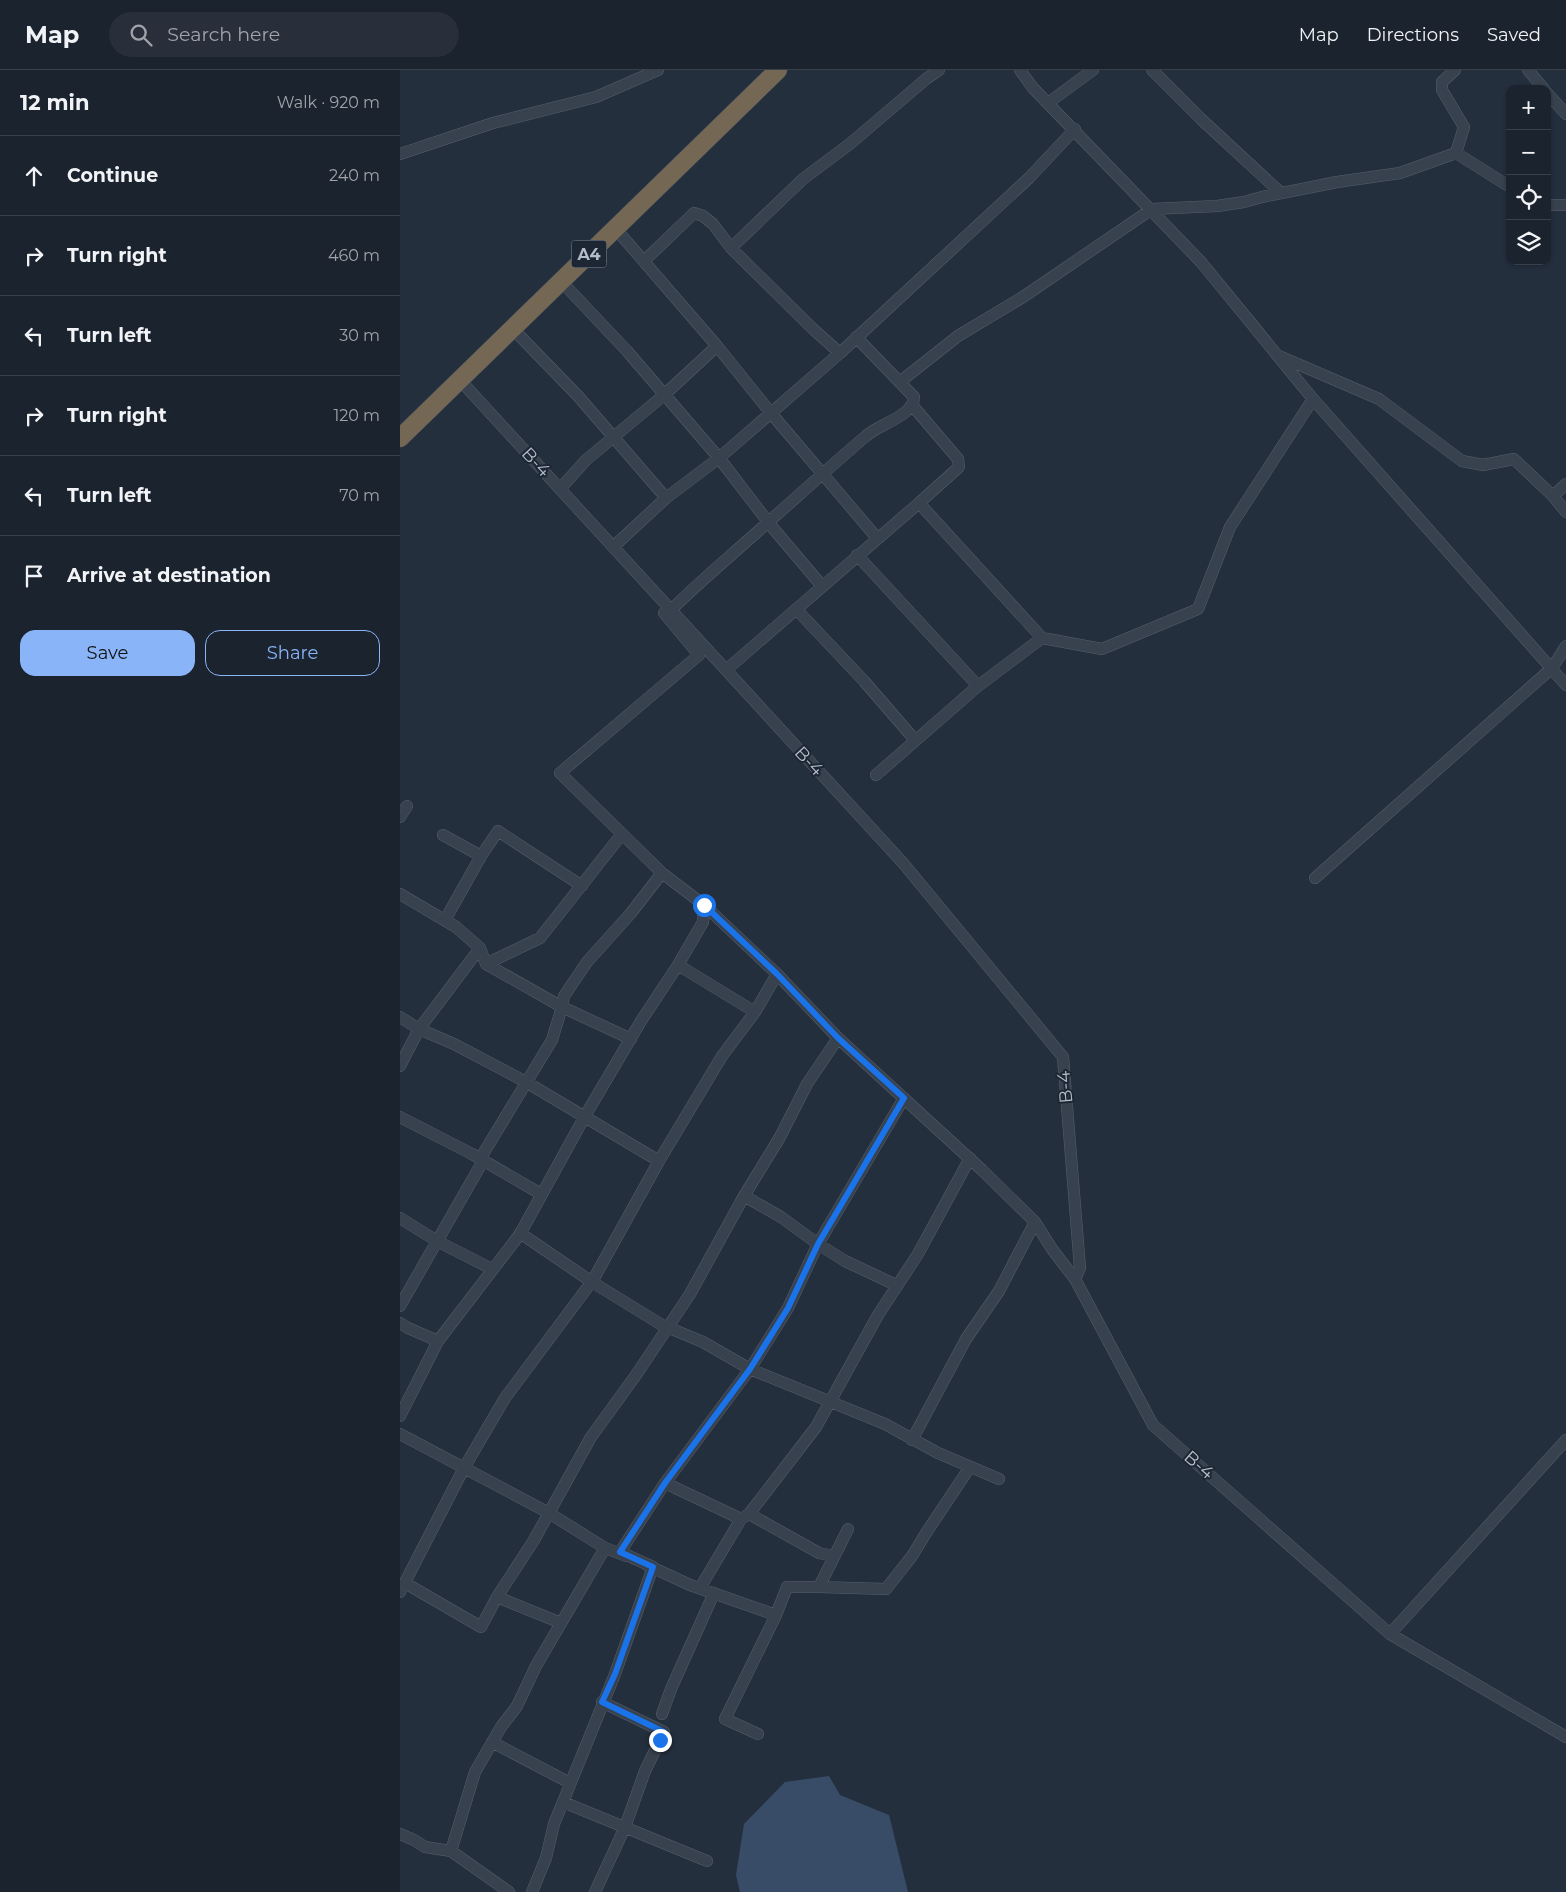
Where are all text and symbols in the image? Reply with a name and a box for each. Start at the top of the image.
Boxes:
search box [109,12,459,57]
text: Map [25,20,79,49]
icon: search [127,21,155,49]
text: Search here [167,23,280,46]
text: Map [1299,24,1339,46]
text: Directions [1367,24,1459,46]
text: Saved [1487,24,1541,46]
map controls [1506,85,1551,265]
button: + [1506,85,1551,130]
text: 12 min [20,90,89,115]
text: Walk · 920 m [277,93,380,112]
button: − [1506,130,1551,175]
icon: ahead [20,162,48,190]
text: Continue [67,164,158,187]
text: 240 m [329,166,380,185]
button: locate [1506,175,1551,220]
button: layers [1506,220,1551,265]
road number: A4 [572,240,606,268]
icon: right [20,242,48,270]
text: Turn right [67,244,167,267]
text: 460 m [328,246,380,265]
icon: left [20,322,48,350]
text: Turn left [67,324,152,347]
text: 30 m [339,326,380,345]
icon: right [20,402,48,430]
text: Turn right [67,404,167,427]
text: 120 m [333,406,380,425]
street label: B-4 [517,443,555,481]
icon: left [20,482,48,510]
text: Turn left [67,484,152,507]
text: 70 m [339,486,380,505]
icon: arrive [20,562,48,590]
text: Arrive at destination [67,564,271,587]
button: Save [20,630,195,676]
button: Share [205,630,380,676]
street label: B-4 [790,742,828,780]
route start [693,894,716,917]
street label: B-4 [1053,1070,1077,1104]
street label: B-4 [1180,1446,1219,1484]
route end [649,1729,672,1752]

